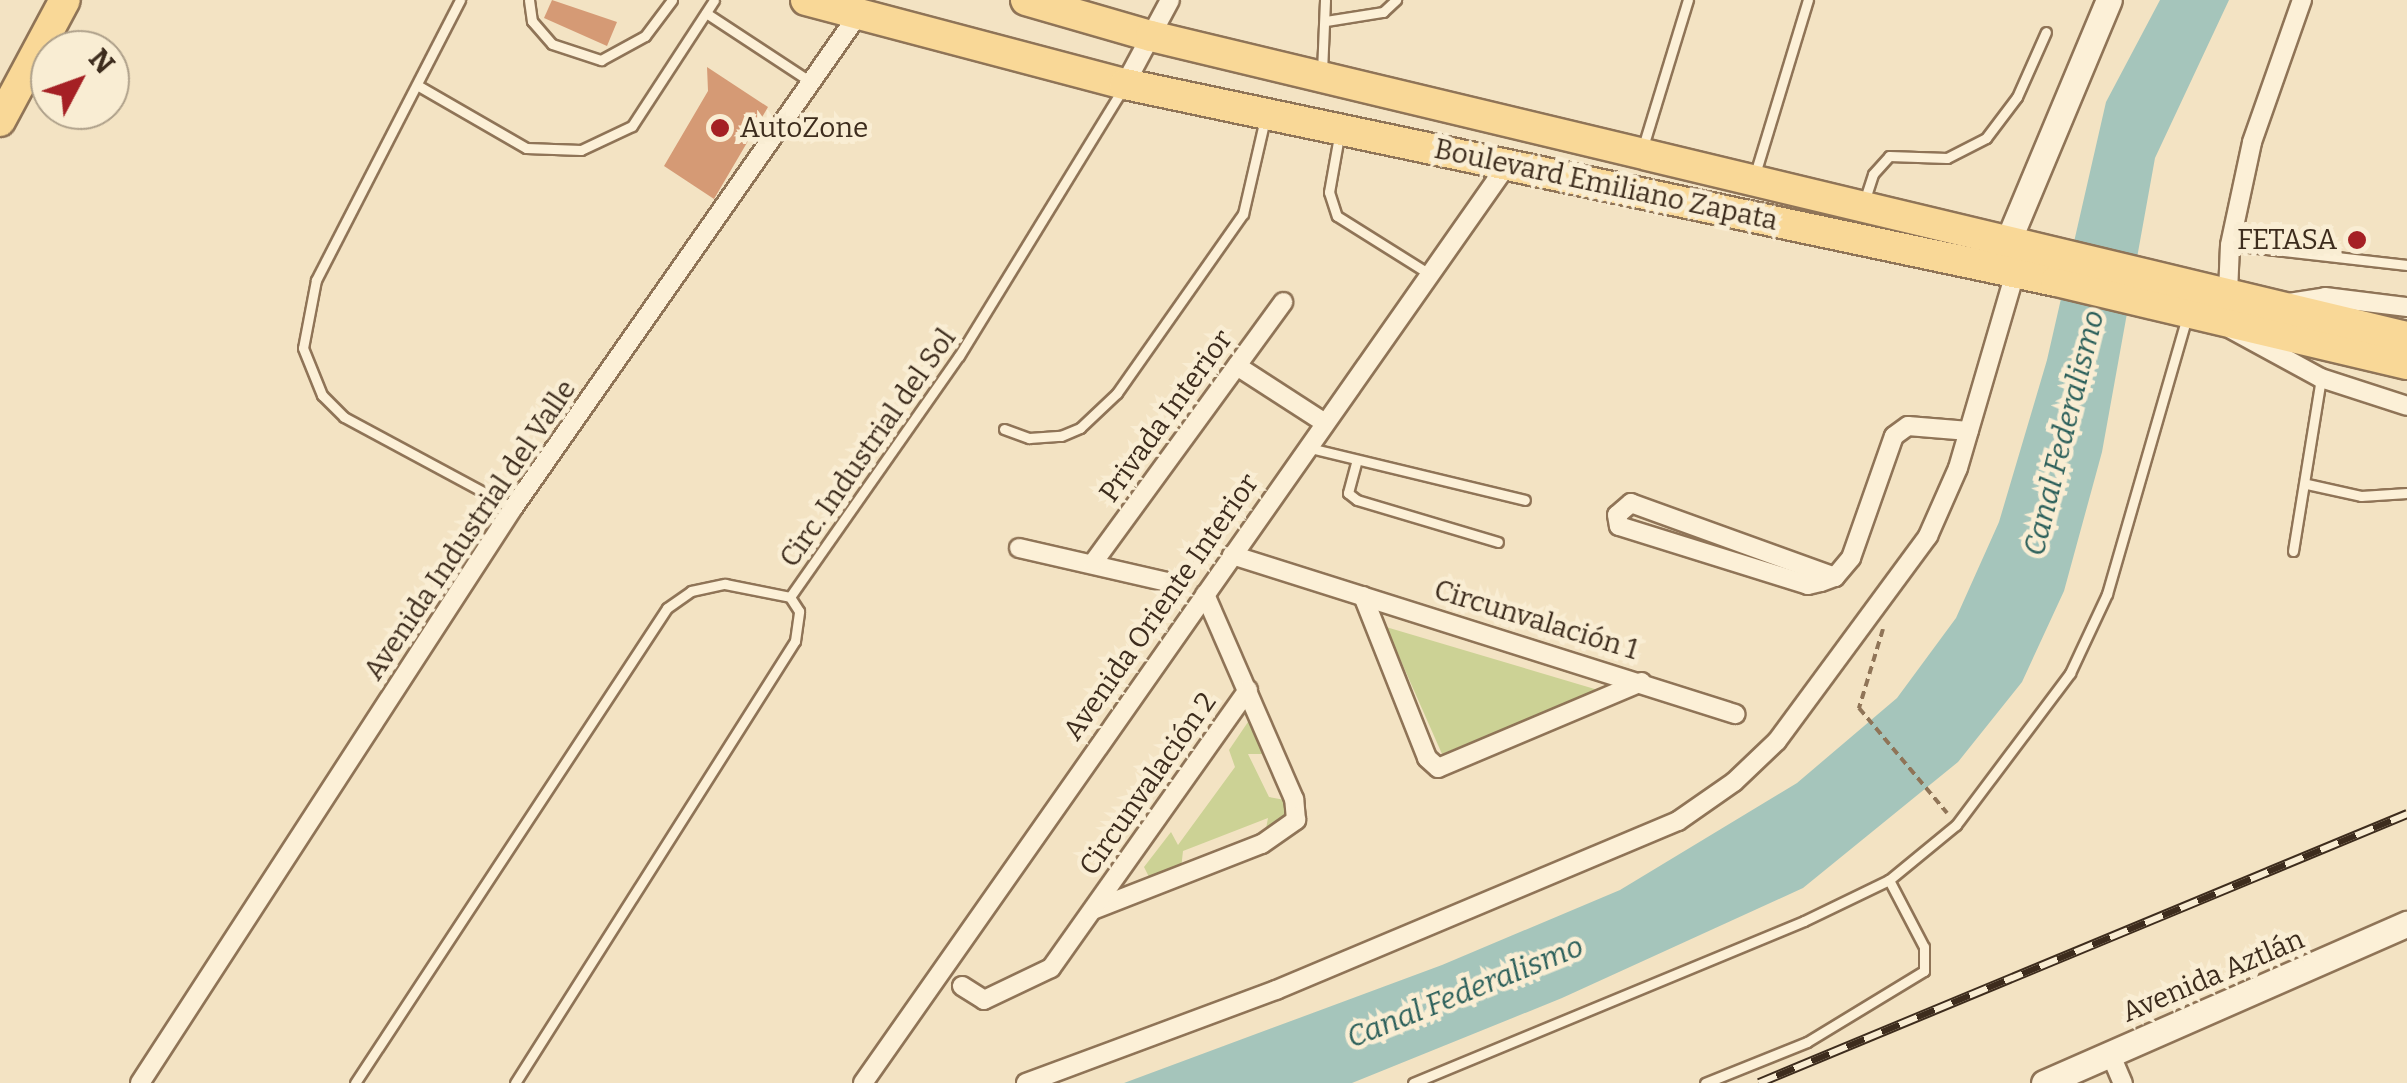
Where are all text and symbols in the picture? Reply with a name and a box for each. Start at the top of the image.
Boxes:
north arrow [30,30,130,130]
text: N [82,42,121,80]
place label: AutoZone [740,111,868,145]
marker: AutoZone [709,117,731,139]
street label: Boulevard Emiliano Zapata [1431,132,1781,238]
place label: FETASA [2237,223,2337,257]
marker: FETASA [2346,229,2368,251]
water label: Canal Federalismo [2016,307,2112,559]
street label: Circ. Industrial del Sol [773,322,963,574]
street label: Privada Interior [1092,323,1240,509]
street label: Avenida Industrial del Valle [357,374,583,686]
street label: Avenida Oriente Interior [1056,467,1266,747]
street label: Circunvalación 1 [1430,573,1642,667]
street label: Circunvalación 2 [1073,686,1223,882]
street label: Avenida Aztlán [2117,923,2309,1029]
water label: Canal Federalismo [1342,928,1588,1056]

